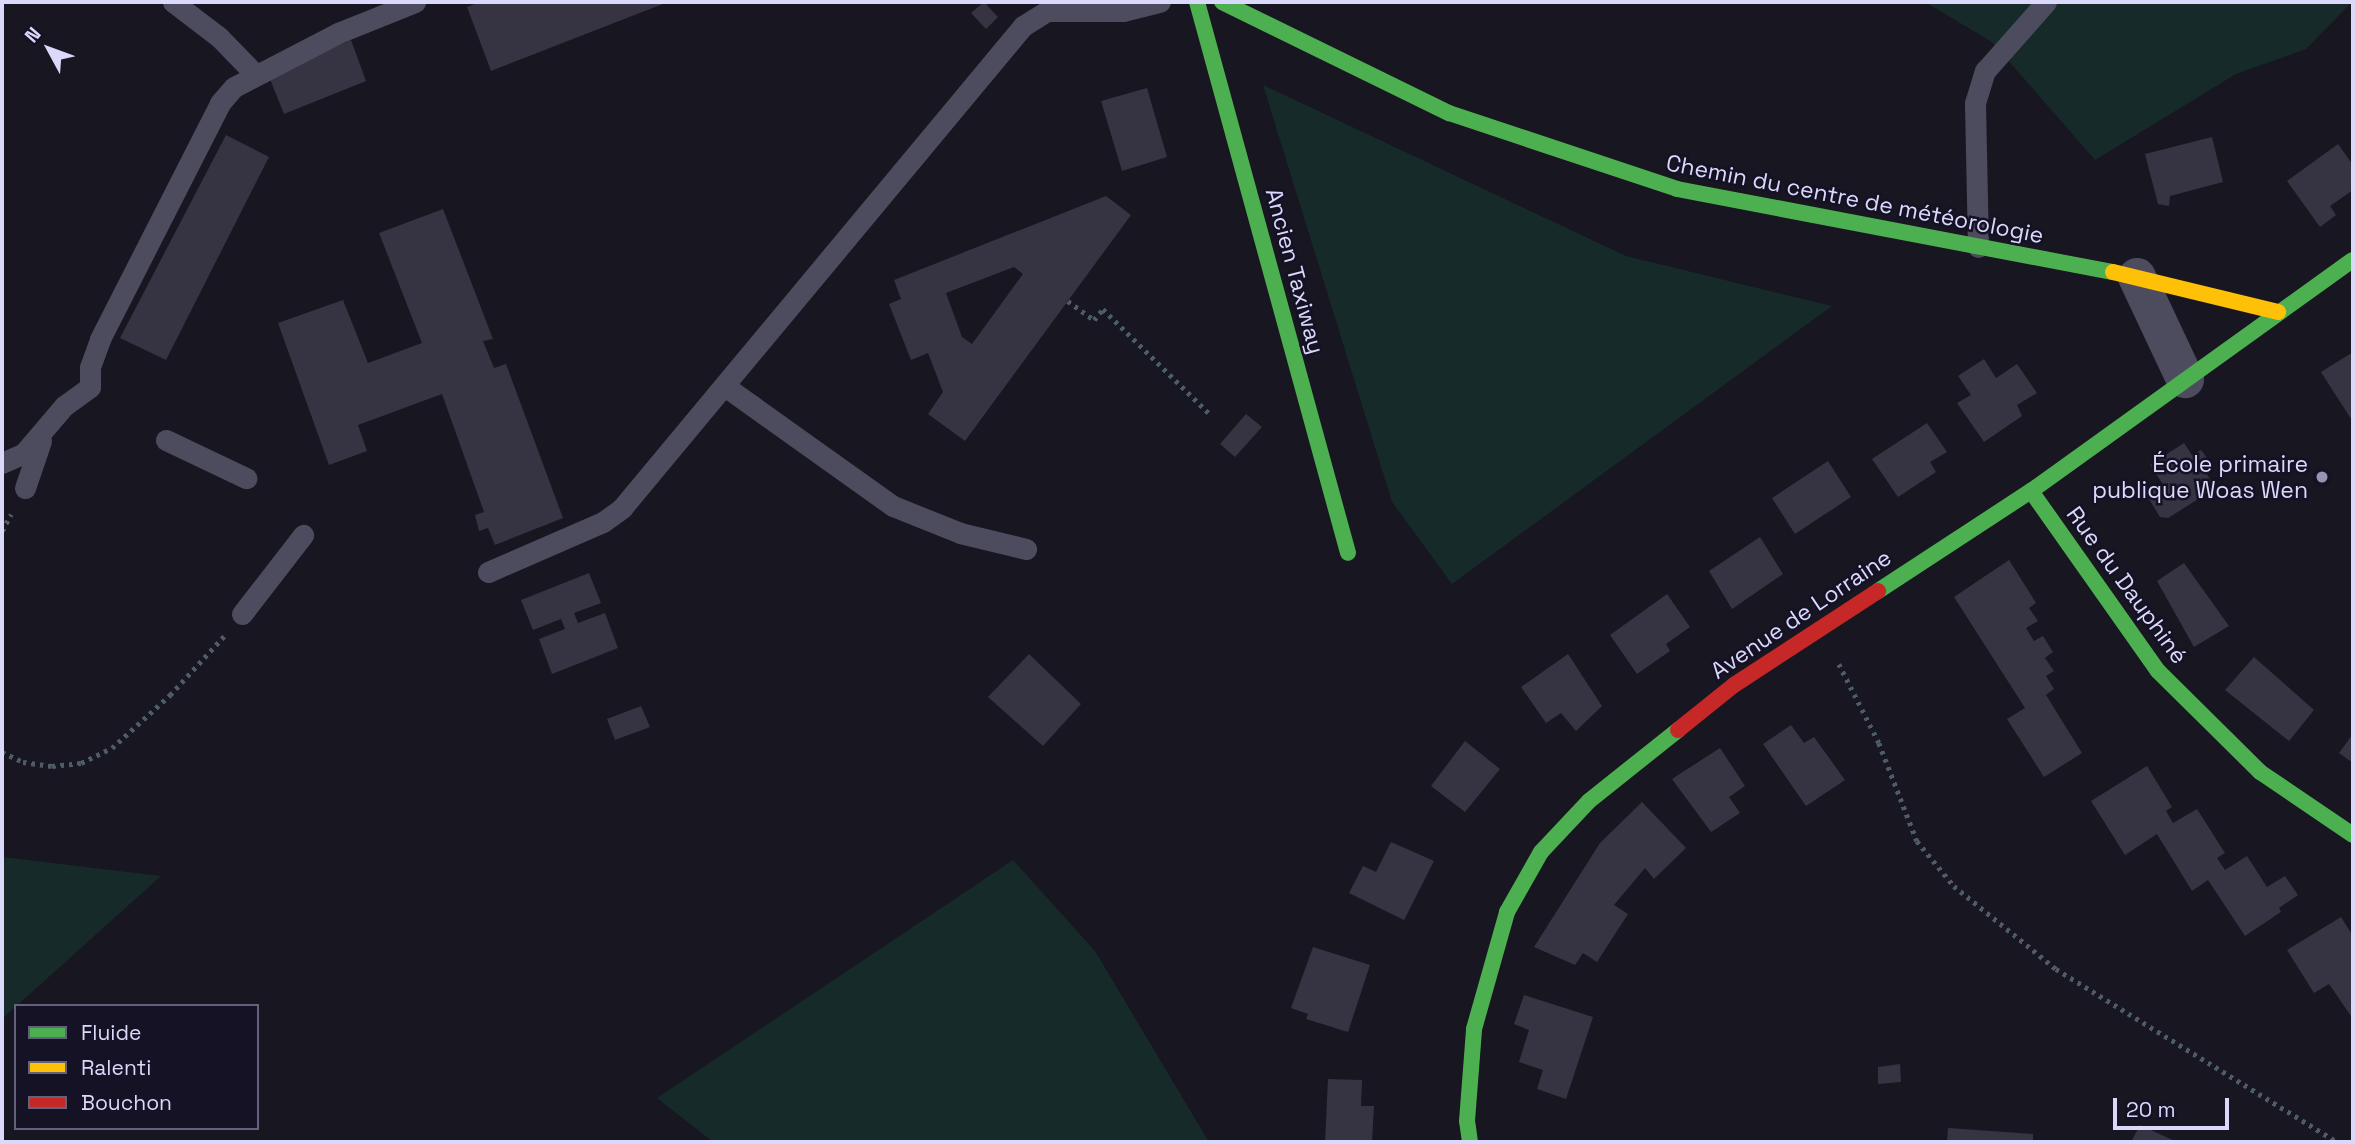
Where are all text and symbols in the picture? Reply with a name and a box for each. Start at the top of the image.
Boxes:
north arrow [14,14,84,84]
text: N [19,22,46,48]
street label: Chemin du centre de météorologie [1664,149,2046,249]
street label: Ancien Taxiway [1260,185,1330,357]
place label: École primaire publique Woas Wen [2092,450,2308,504]
marker: École primaire publique Woas Wen [2314,469,2330,485]
street label: Rue du Dauphiné [2061,501,2193,669]
street label: Avenue de Lorraine [1706,543,1896,685]
legend [14,1004,259,1130]
text: Fluide [81,1019,141,1046]
text: Ralenti [81,1054,151,1081]
scale bar [2117,1084,2232,1128]
text: Bouchon [81,1089,172,1116]
text: 20 m [2126,1096,2176,1123]

